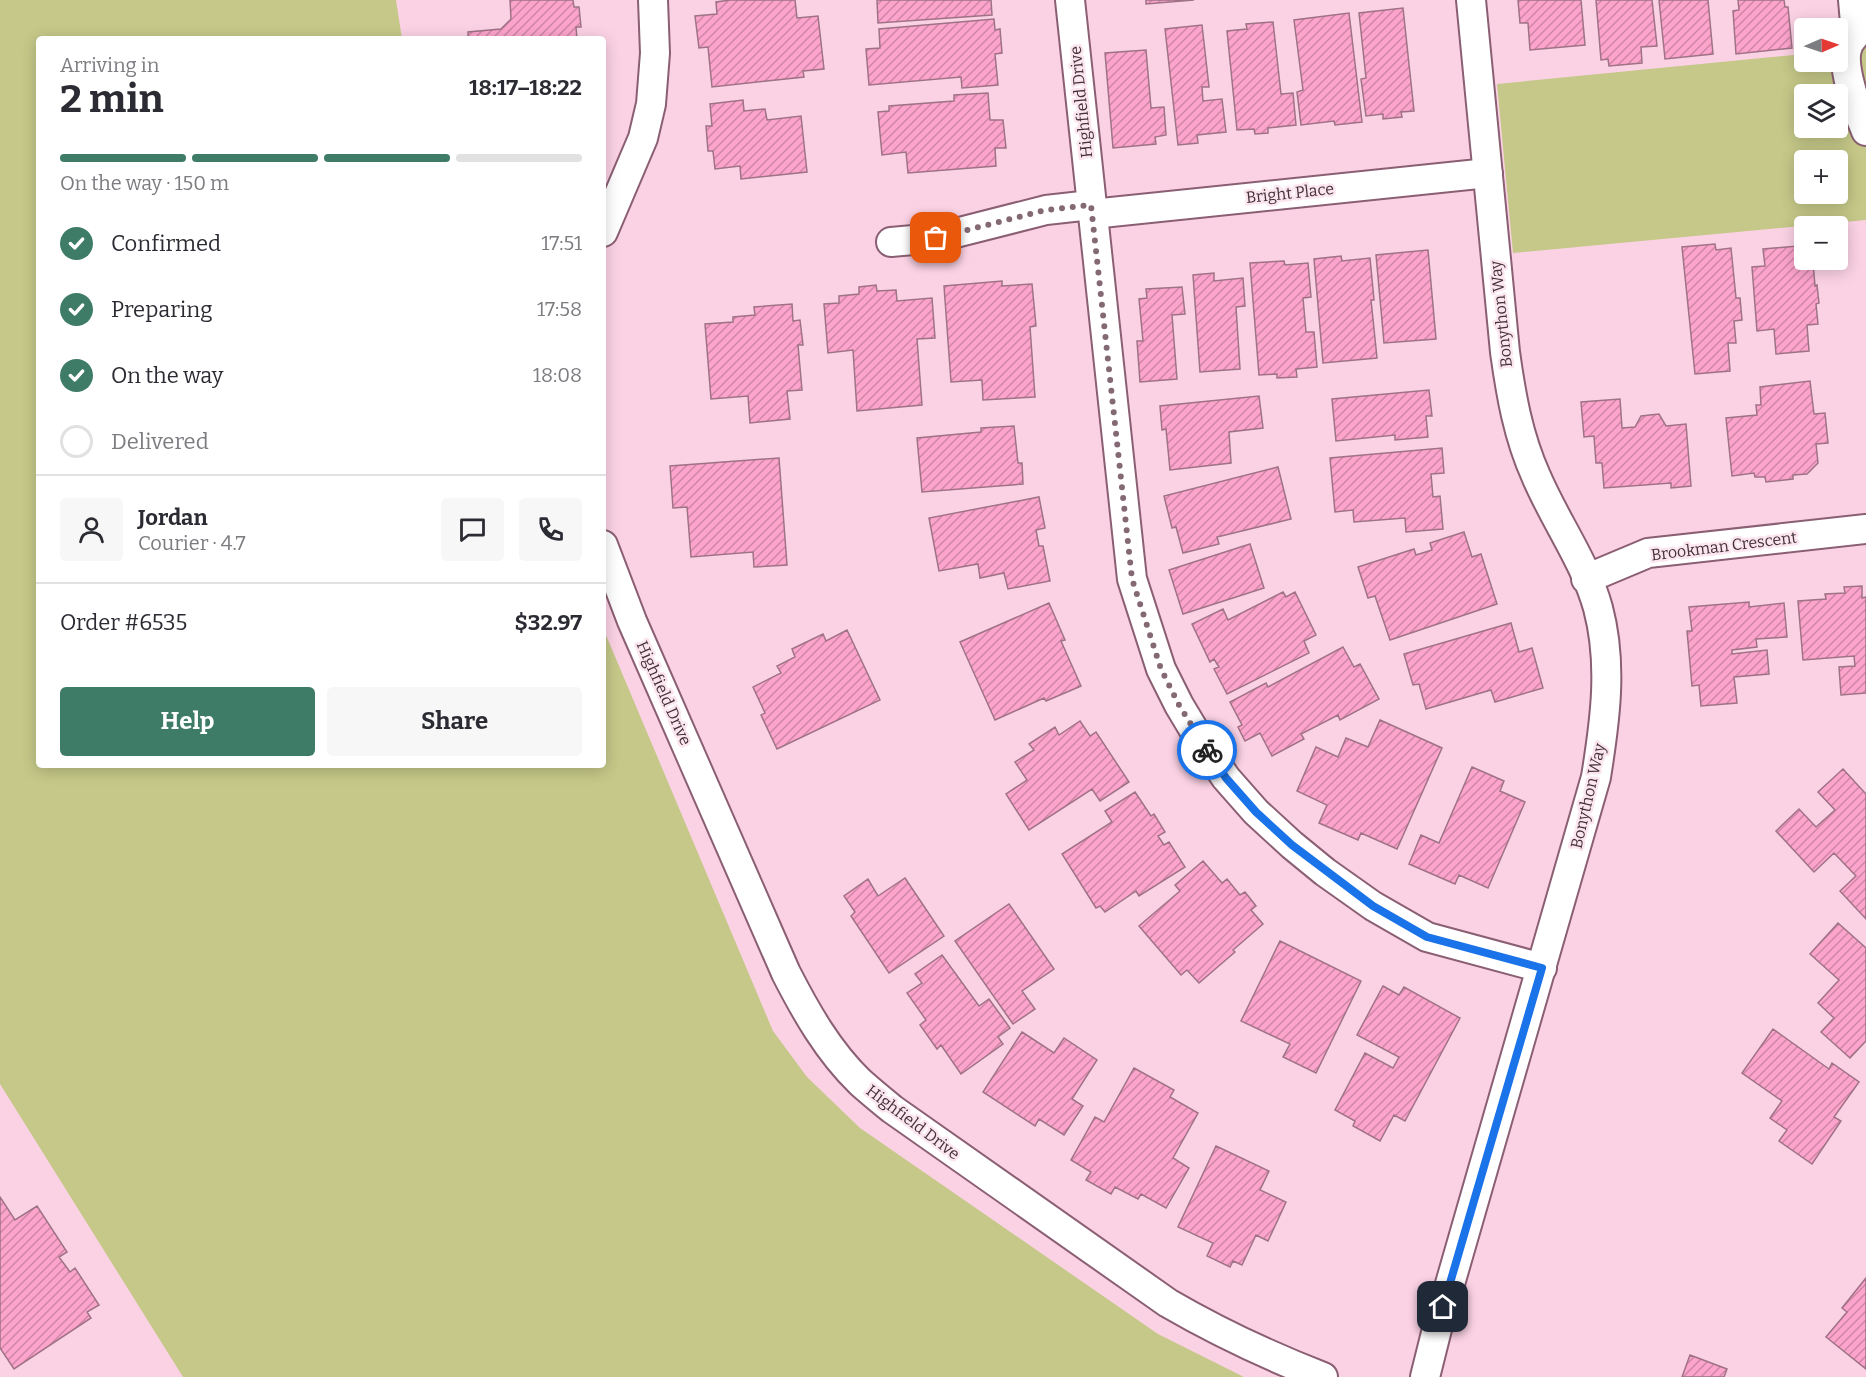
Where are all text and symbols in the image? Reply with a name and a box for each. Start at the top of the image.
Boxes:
north arrow [1794,18,1848,72]
map controls [1794,18,1848,270]
street label: Highfield Drive [1066,45,1096,159]
text: Arriving in [60,53,159,77]
text: 18:17–18:22 [469,74,582,101]
text: 2 min [60,76,164,122]
button: layers [1794,84,1848,138]
button: + [1794,150,1848,204]
text: On the way · 150 m [60,171,229,195]
street label: Bright Place [1245,179,1335,207]
pin [910,212,961,263]
button: − [1794,216,1848,270]
icon: bag [919,221,952,254]
icon: check [60,227,93,260]
text: Confirmed [111,230,221,257]
text: 17:51 [541,231,582,255]
street label: Bonython Way [1486,259,1516,368]
icon: check [60,293,93,326]
text: Preparing [111,296,213,323]
text: 17:58 [537,297,582,321]
icon: check [60,359,93,392]
text: On the way [111,362,223,389]
text: 18:08 [533,363,582,387]
text: Delivered [111,428,209,455]
button: person [60,498,123,561]
button: chat [441,498,504,561]
button: phone [519,498,582,561]
text: Jordan [138,504,208,531]
street label: Brookman Crescent [1650,528,1798,564]
text: Courier · 4.7 [138,531,246,555]
text: Order #6535 [60,609,187,636]
text: $32.97 [514,609,582,636]
street label: Highfield Drive [633,638,695,748]
button: Help [60,687,315,756]
button: Share [327,687,582,756]
courier [1177,720,1237,780]
icon: bike [1191,734,1224,767]
street label: Bonython Way [1567,741,1609,851]
street label: Highfield Drive [862,1081,964,1163]
pin [1417,1281,1468,1332]
icon: home [1426,1290,1459,1323]

